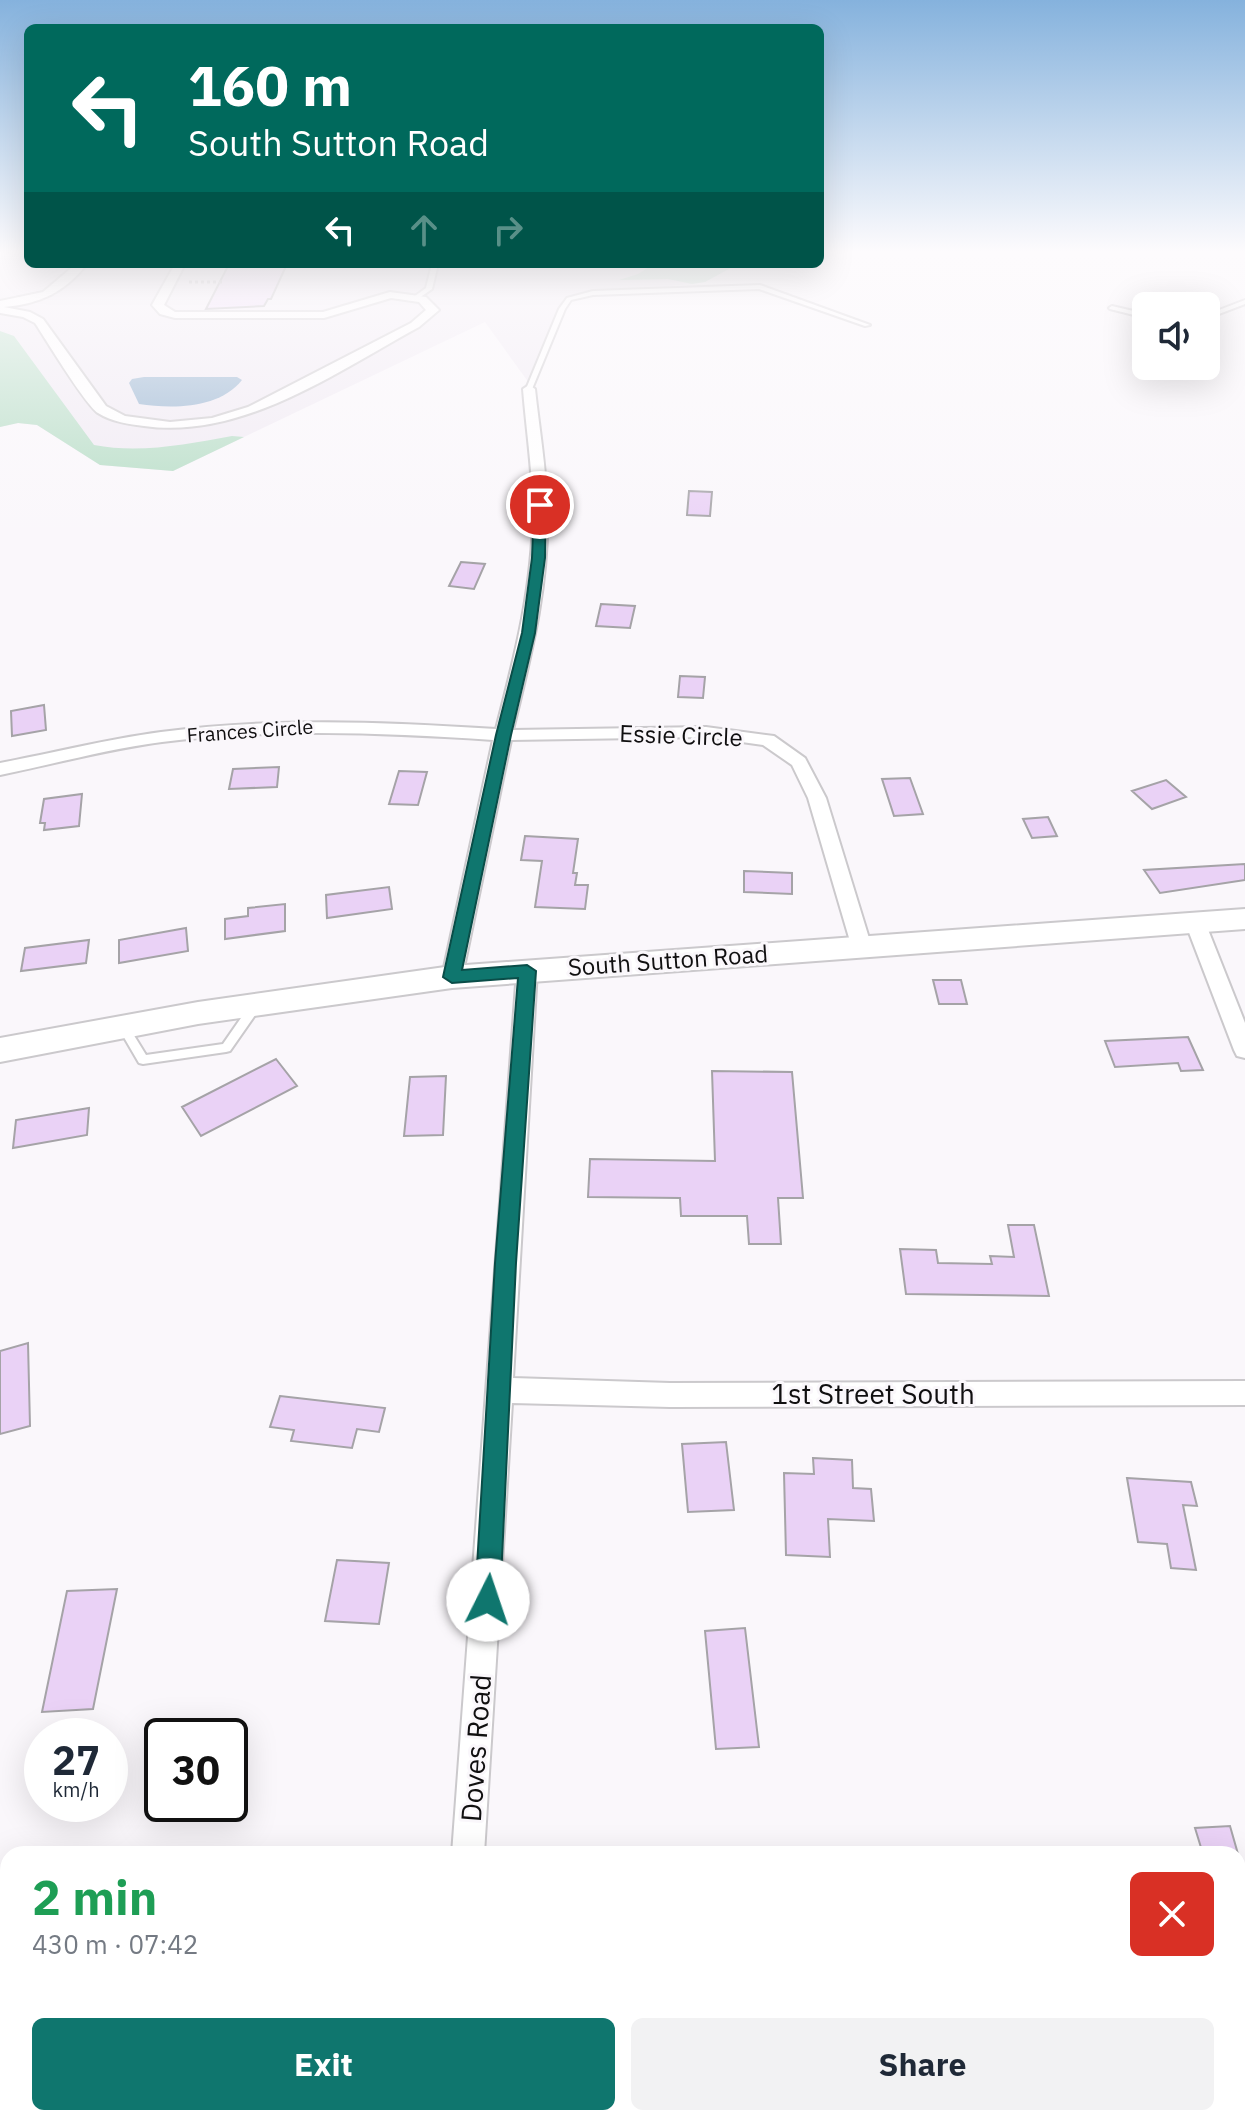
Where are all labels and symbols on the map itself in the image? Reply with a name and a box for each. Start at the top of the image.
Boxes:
pin [506,471,574,539]
street label: Frances Circle [186,713,314,748]
street label: Essie Circle [619,717,743,753]
street label: South Sutton Road [567,937,769,983]
street label: 1st Street South [771,1375,975,1412]
position arrow [446,1558,530,1642]
street label: Doves Road [452,1673,499,1823]
speed limit sign: 30 [144,1718,248,1822]

